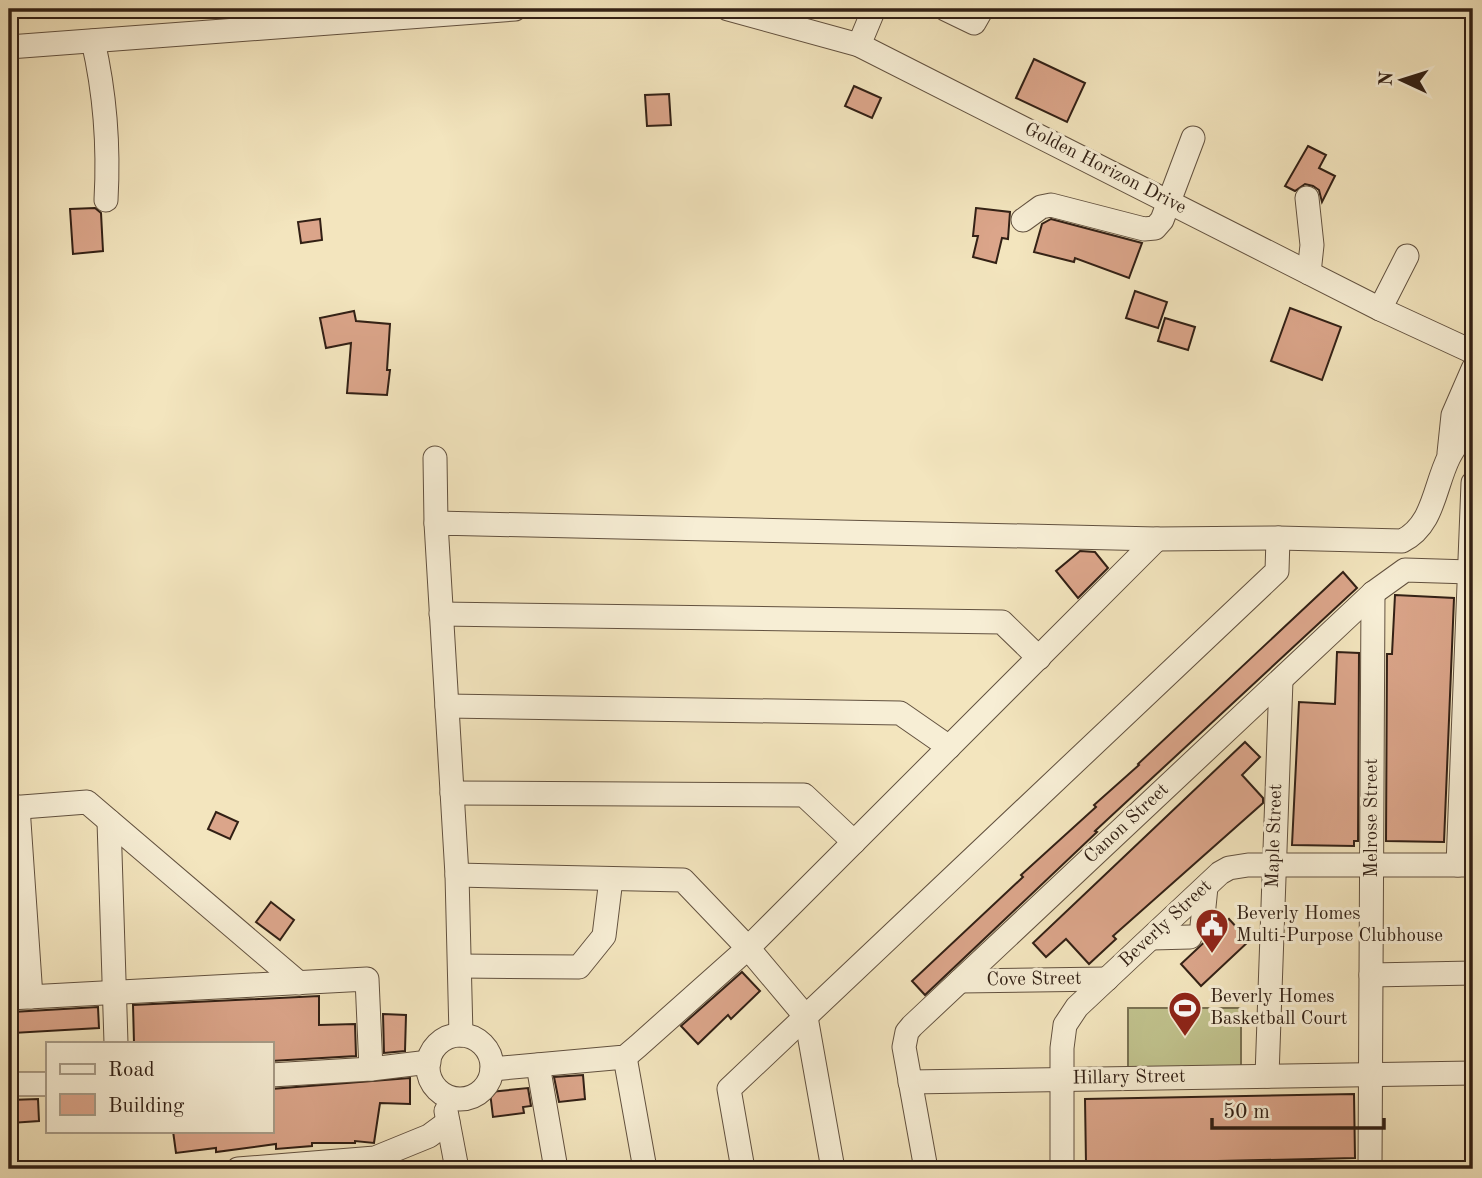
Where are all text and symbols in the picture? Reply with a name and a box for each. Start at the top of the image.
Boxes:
north arrow [1366,46,1436,116]
text: N [1378,71,1398,87]
street label: Golden Horizon Drive [1021,120,1189,218]
street label: Melrose Street [1363,758,1382,878]
street label: Canon Street [1081,780,1173,868]
street label: Maple Street [1264,783,1286,889]
street label: Beverly Street [1116,877,1216,971]
place label: Beverly Homes Multi-Purpose Clubhouse [1236,905,1443,946]
public building icon: Beverly Homes Multi-Purpose Clubhouse [1193,906,1231,955]
street label: Cove Street [986,970,1082,990]
place label: Beverly Homes Basketball Court [1210,988,1347,1029]
sports icon: Beverly Homes Basketball Court [1166,989,1204,1038]
legend [46,1042,273,1132]
text: Road [108,1060,155,1081]
street label: Hillary Street [1072,1068,1186,1088]
scale bar [1212,1087,1384,1131]
text: Building [108,1096,185,1117]
text: 50 m [1223,1102,1270,1123]

